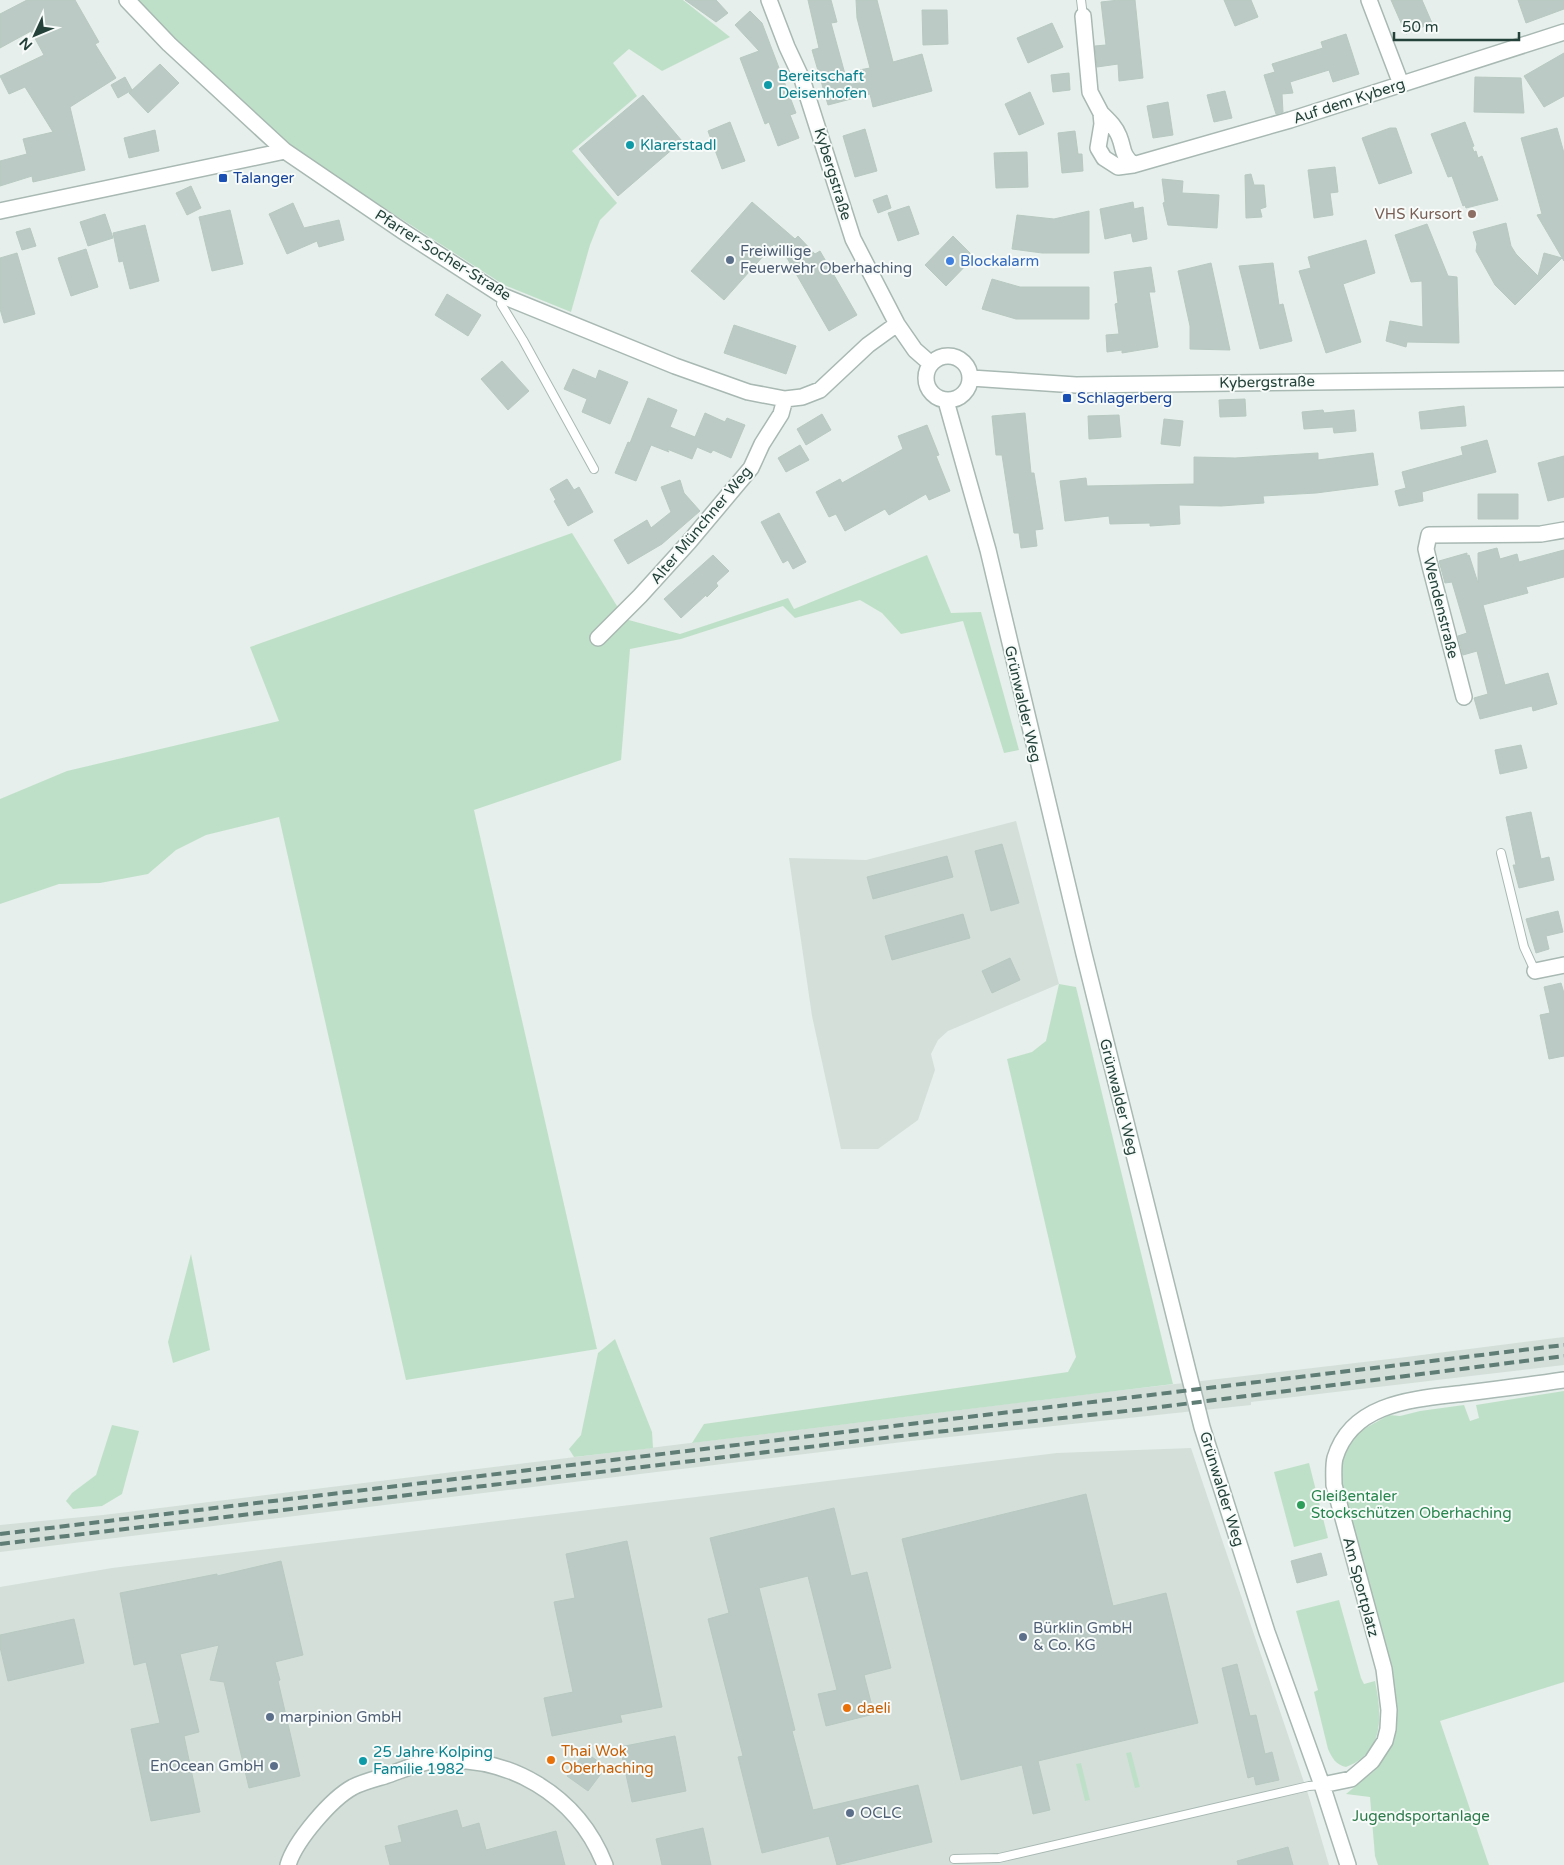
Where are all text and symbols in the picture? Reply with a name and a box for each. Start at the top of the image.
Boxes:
north arrow [10,10,60,60]
scale bar [1394,10,1519,42]
text: 50 m [1402,18,1439,36]
text: N [16,34,36,54]
place label: Bereitschaft Deisenhofen [778,67,867,102]
street label: Auf dem Kyberg [1291,74,1407,128]
marker: Bereitschaft Deisenhofen [762,79,774,91]
street label: Kybergstraße [810,126,856,222]
place label: Klarerstadl [640,136,716,154]
marker: Klarerstadl [624,139,636,151]
place label: Talanger [233,169,295,187]
marker: Talanger [217,172,229,184]
place label: VHS Kursort [1374,205,1462,223]
street label: Pfarrer-Socher-Straße [372,206,514,304]
marker: VHS Kursort [1466,208,1478,220]
place label: Freiwillige Feuerwehr Oberhaching [740,242,912,277]
place label: Blockalarm [960,252,1039,270]
marker: Freiwillige Feuerwehr Oberhaching [724,254,736,266]
marker: Blockalarm [944,255,956,267]
street label: Kybergstraße [1219,372,1315,392]
place label: Schlagerberg [1077,389,1172,407]
marker: Schlagerberg [1061,392,1073,404]
street label: Alter Münchner Weg [647,463,755,587]
street label: Wendenstraße [1420,555,1462,661]
street label: Grünwalder Weg [1001,644,1045,764]
street label: Grünwalder Weg [1096,1037,1142,1157]
street label: Grünwalder Weg [1196,1429,1248,1549]
place label: Gleißentaler Stockschützen Oberhaching [1311,1487,1512,1522]
marker: Gleißentaler Stockschützen Oberhaching [1295,1499,1307,1511]
street label: Am Sportplatz [1339,1535,1383,1639]
place label: Bürklin GmbH & Co. KG [1033,1619,1133,1654]
marker: Bürklin GmbH & Co. KG [1017,1631,1029,1643]
place label: daeli [857,1699,891,1717]
marker: daeli [841,1702,853,1714]
place label: marpinion GmbH [280,1708,402,1726]
marker: marpinion GmbH [264,1711,276,1723]
place label: Thai Wok Oberhaching [561,1742,654,1777]
place label: 25 Jahre Kolping Familie 1982 [373,1743,493,1778]
marker: Thai Wok Oberhaching [545,1754,557,1766]
marker: 25 Jahre Kolping Familie 1982 [357,1755,369,1767]
place label: EnOcean GmbH [150,1757,264,1775]
marker: EnOcean GmbH [268,1760,280,1772]
place label: OCLC [860,1804,902,1822]
marker: OCLC [844,1807,856,1819]
park label: Jugendsportanlage [1352,1807,1490,1825]

